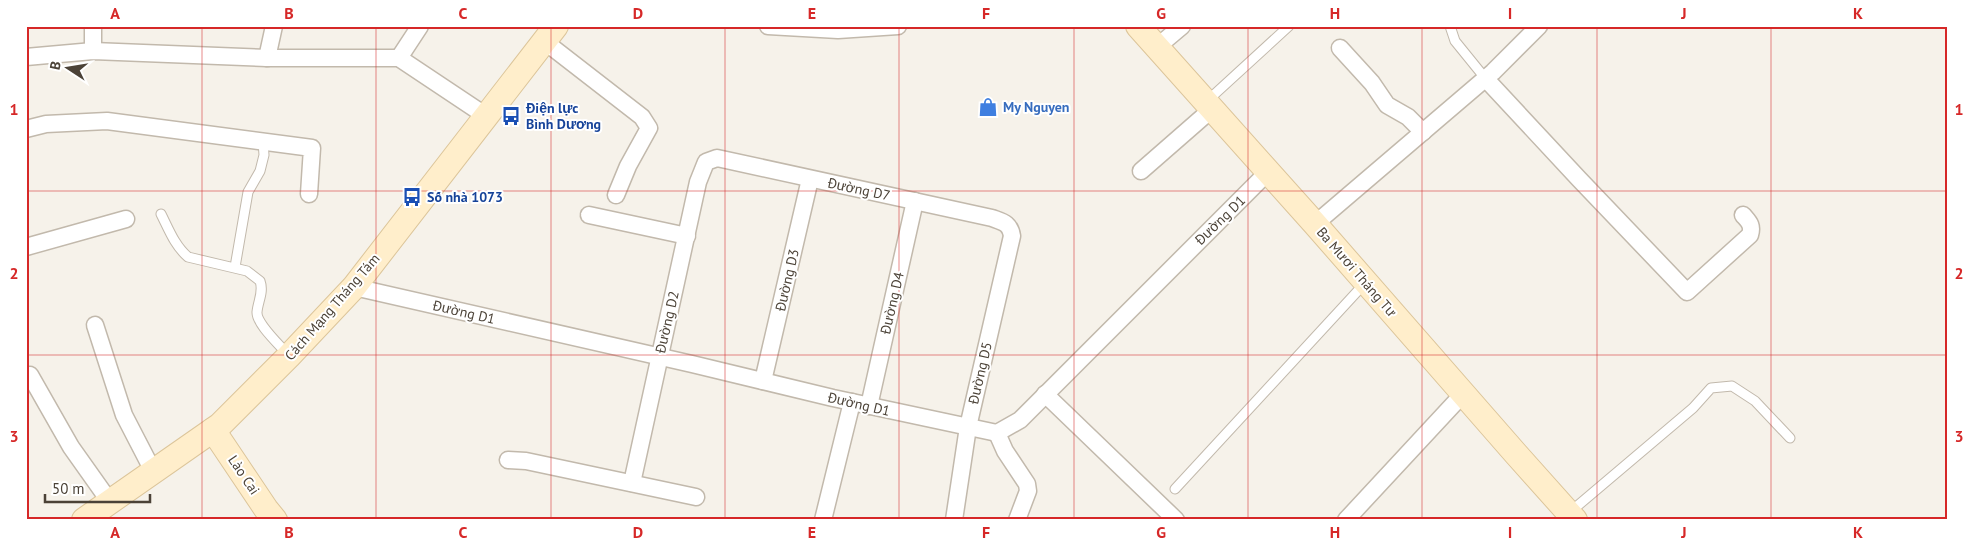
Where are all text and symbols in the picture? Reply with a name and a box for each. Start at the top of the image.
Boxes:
text: A [110,3,120,23]
text: B [284,3,294,23]
text: C [459,3,468,23]
text: D [633,3,643,23]
text: E [808,3,816,23]
text: F [982,3,990,23]
text: G [1156,3,1166,23]
text: H [1330,3,1340,23]
text: I [1508,3,1512,23]
text: J [1680,3,1687,23]
text: K [1853,3,1863,23]
north arrow [42,42,92,92]
text: B [46,59,65,71]
shop icon: My Nguyen [977,96,999,118]
place label: My Nguyen [1003,98,1070,116]
text: 1 [9,99,19,119]
place label: Điện lực Bình Dương [525,99,601,133]
text: 1 [1954,99,1964,119]
bus stop icon: Điện lực Bình Dương [500,105,522,127]
street label: Đường D7 [825,173,892,204]
bus stop icon: Số nhà 1073 [401,186,423,208]
place label: Số nhà 1073 [427,188,503,206]
street label: Đường D1 [1190,191,1249,249]
street label: Ba Mươi Tháng Tư [1313,223,1401,321]
street label: Đường D3 [771,247,803,314]
street label: Cách Mạng Tháng Tám [281,250,383,364]
text: 2 [9,263,19,283]
text: 2 [1954,263,1964,283]
street label: Đường D4 [876,270,908,337]
street label: Đường D2 [651,289,683,356]
street label: Đường D1 [430,296,497,328]
street label: Đường D5 [964,340,996,407]
street label: Đường D1 [825,388,892,420]
text: 3 [9,426,19,446]
text: 3 [1954,426,1964,446]
street label: Lào Cai [224,452,264,498]
scale bar [45,471,150,503]
text: 50 m [52,479,85,498]
text: A [110,522,120,542]
text: B [284,522,294,542]
text: C [459,522,468,542]
text: D [633,522,643,542]
text: E [808,522,816,542]
text: F [982,522,990,542]
text: G [1156,522,1166,542]
text: H [1330,522,1340,542]
text: I [1508,522,1512,542]
text: J [1680,522,1687,542]
text: K [1853,522,1863,542]

